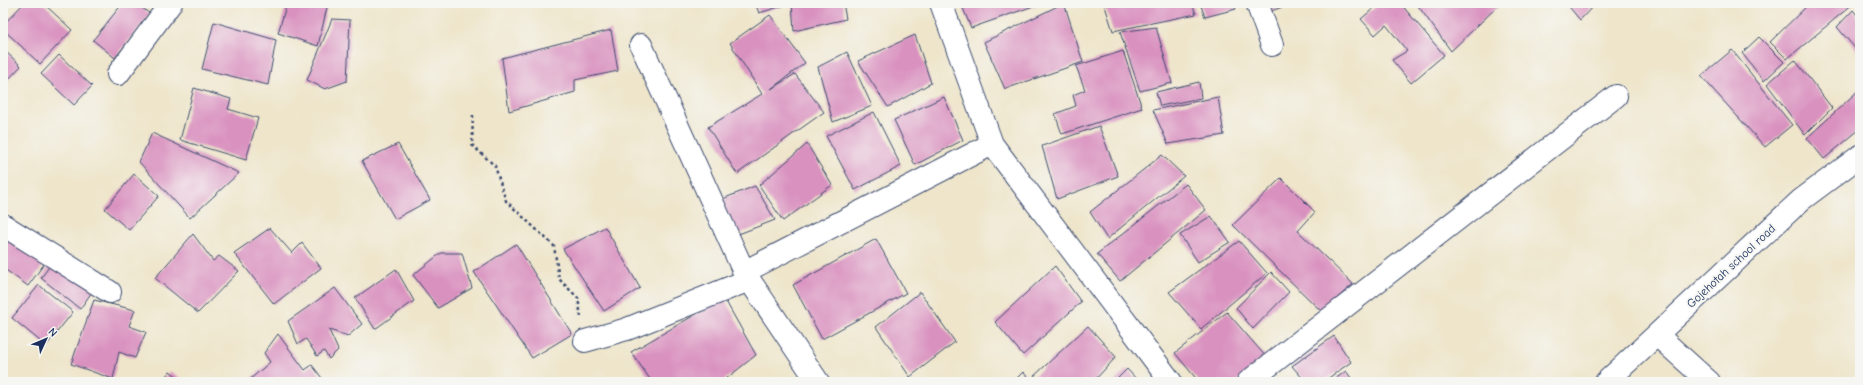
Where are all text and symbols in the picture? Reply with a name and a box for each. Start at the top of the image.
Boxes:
street label: Gojehotah school road [1684,221,1778,311]
north arrow [26,319,66,359]
text: N [46,325,60,340]

